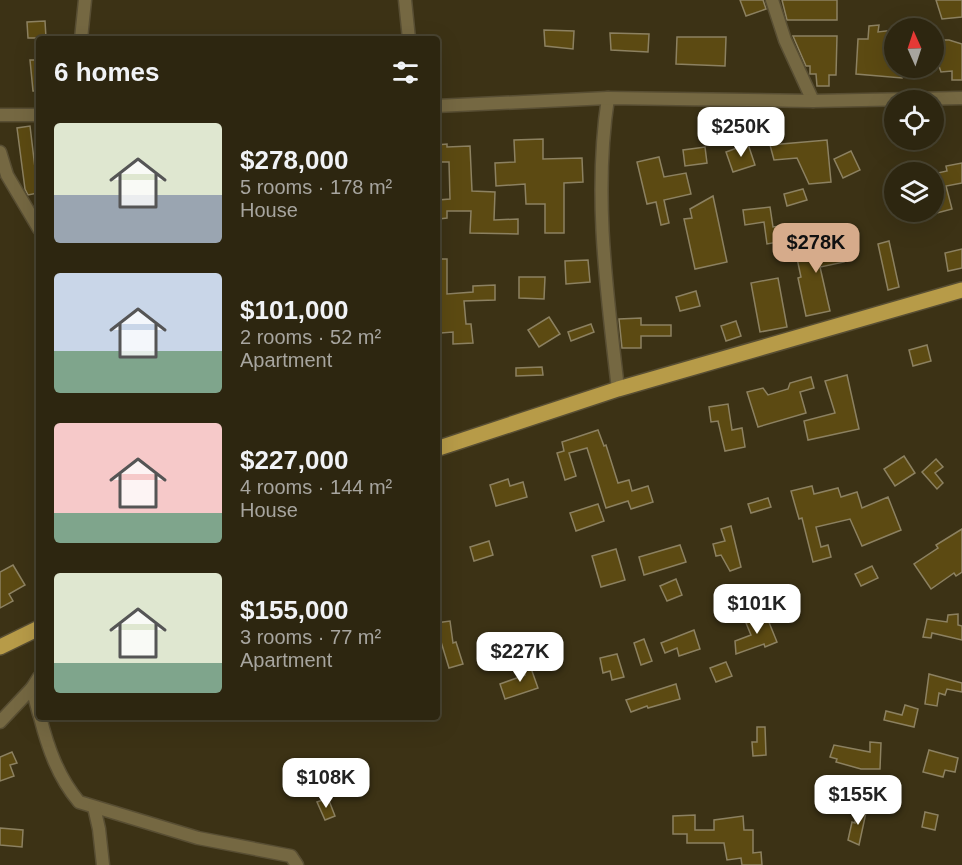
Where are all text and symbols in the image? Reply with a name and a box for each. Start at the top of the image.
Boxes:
north arrow [884,18,944,78]
map controls [884,18,944,222]
icon: filters [389,56,422,89]
text: 6 homes [54,57,160,87]
button: locate [884,90,944,150]
pin: $250K [699,107,783,158]
text: $250K [712,115,770,137]
text: $278,000 [240,145,348,175]
icon: home [102,147,174,219]
button: layers [884,162,944,222]
text: 5 rooms · 178 m² [240,176,392,198]
text: House [240,199,298,221]
pin: $278K [774,223,858,274]
text: $278K [787,231,845,253]
text: $101,000 [240,295,348,325]
icon: home [102,297,174,369]
text: 2 rooms · 52 m² [240,326,381,348]
text: Apartment [240,349,332,371]
text: $227,000 [240,445,348,475]
icon: home [102,447,174,519]
text: 4 rooms · 144 m² [240,476,392,498]
text: House [240,499,298,521]
pin: $101K [715,584,799,635]
text: $101K [728,592,786,614]
text: $155,000 [240,595,348,625]
icon: home [102,597,174,669]
text: 3 rooms · 77 m² [240,626,381,648]
pin: $227K [478,632,562,683]
text: $227K [491,640,549,662]
text: Apartment [240,649,332,671]
pin: $108K [284,758,368,809]
text: $108K [297,766,355,788]
pin: $155K [816,775,900,826]
text: $155K [829,783,887,805]

